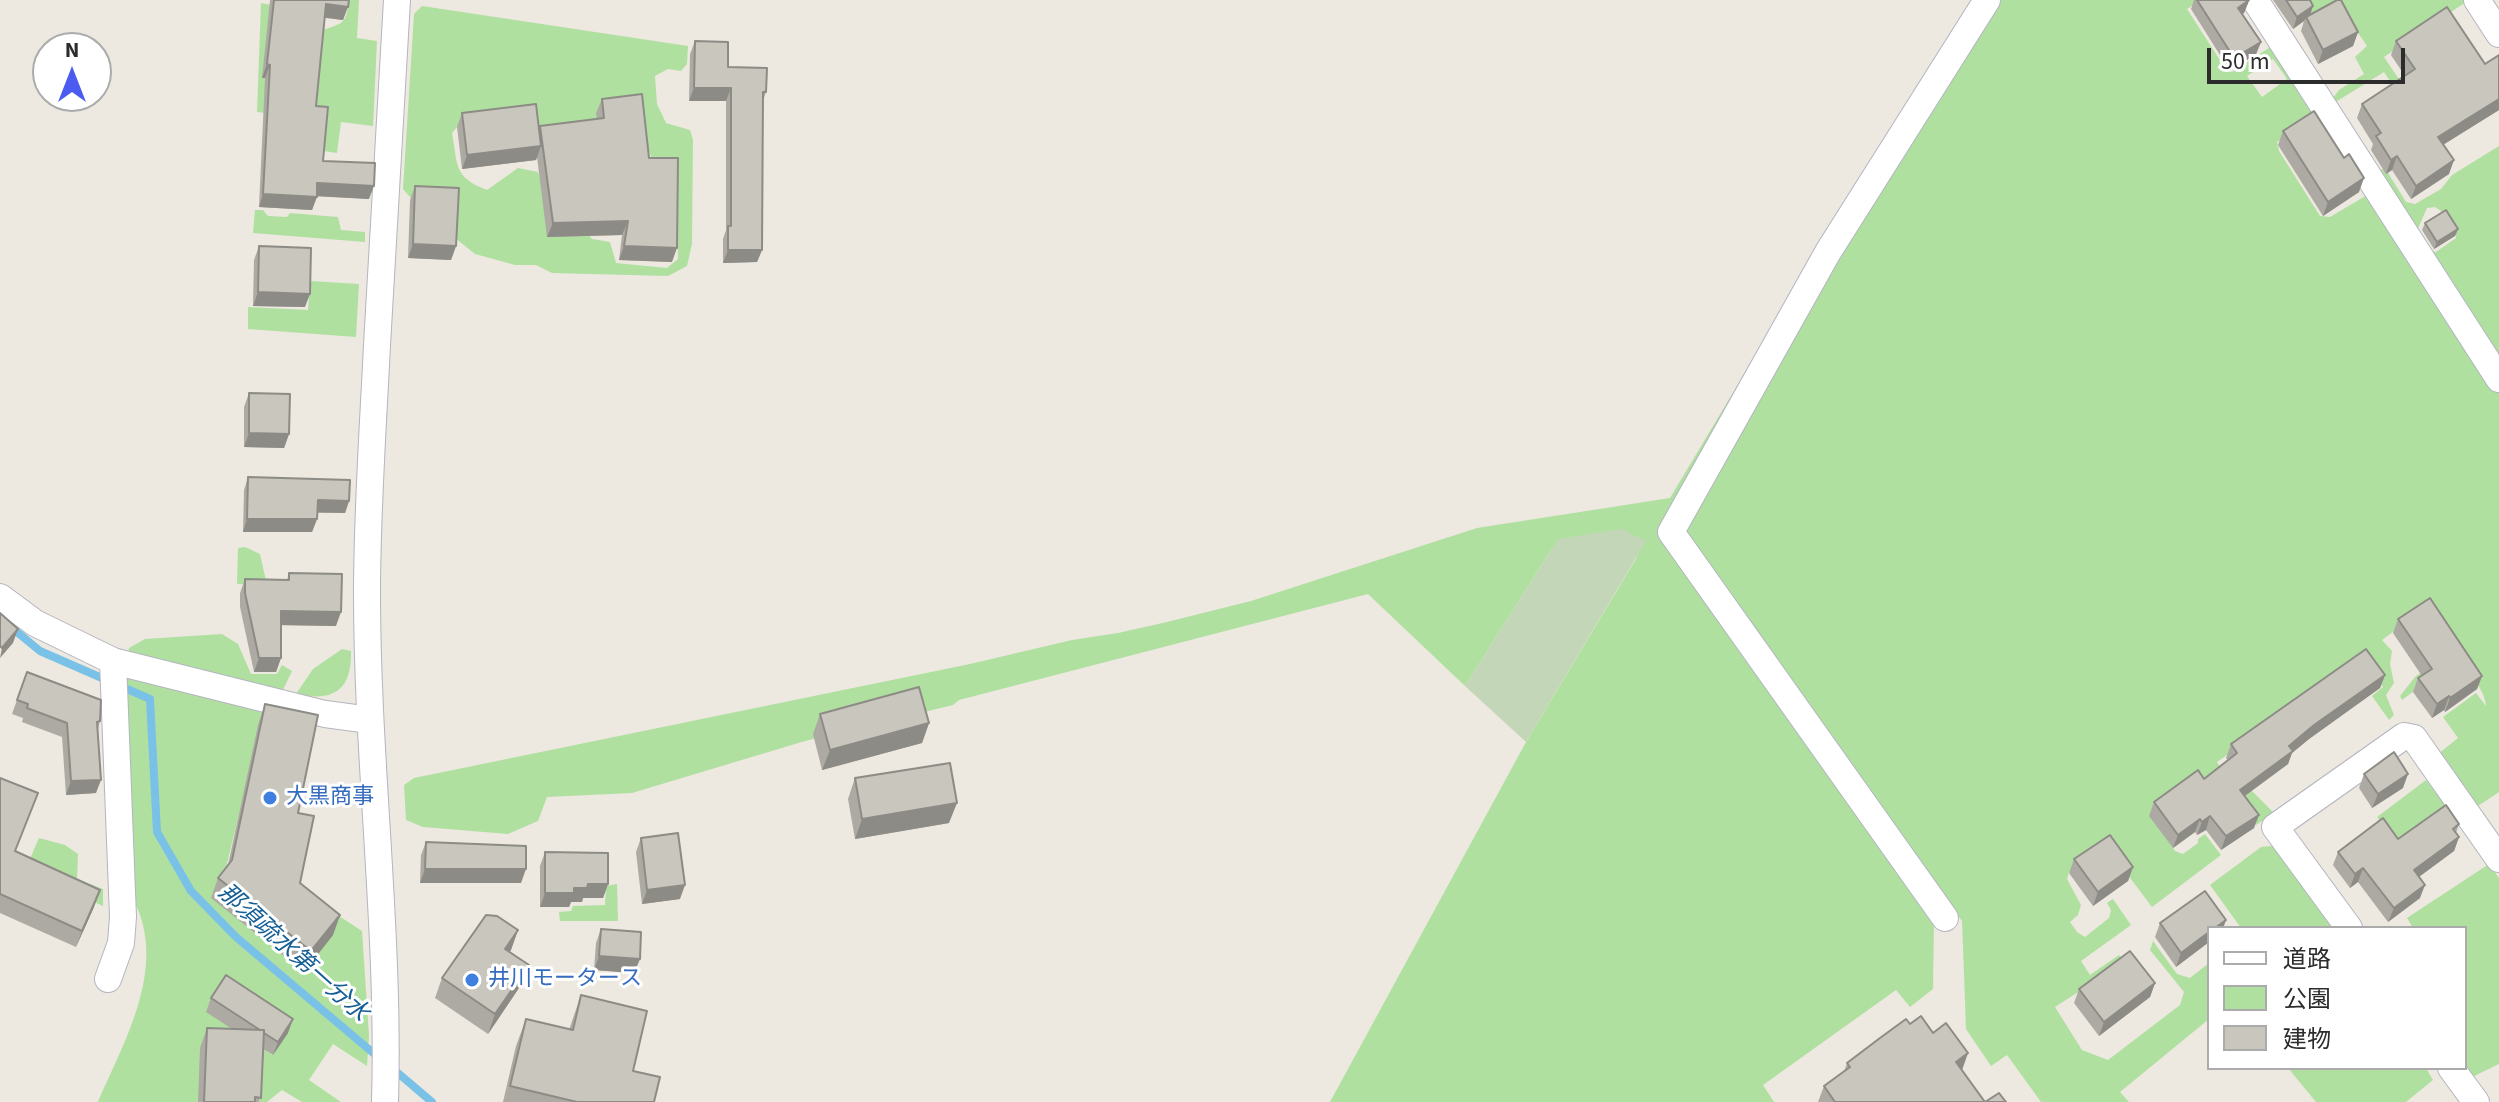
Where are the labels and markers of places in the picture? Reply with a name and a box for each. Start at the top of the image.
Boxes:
place label: 大黒商事 [286,785,374,811]
marker: 大黒商事 [261,789,279,807]
place label: 井川モータース [488,967,642,993]
marker: 井川モータース [463,971,481,989]

